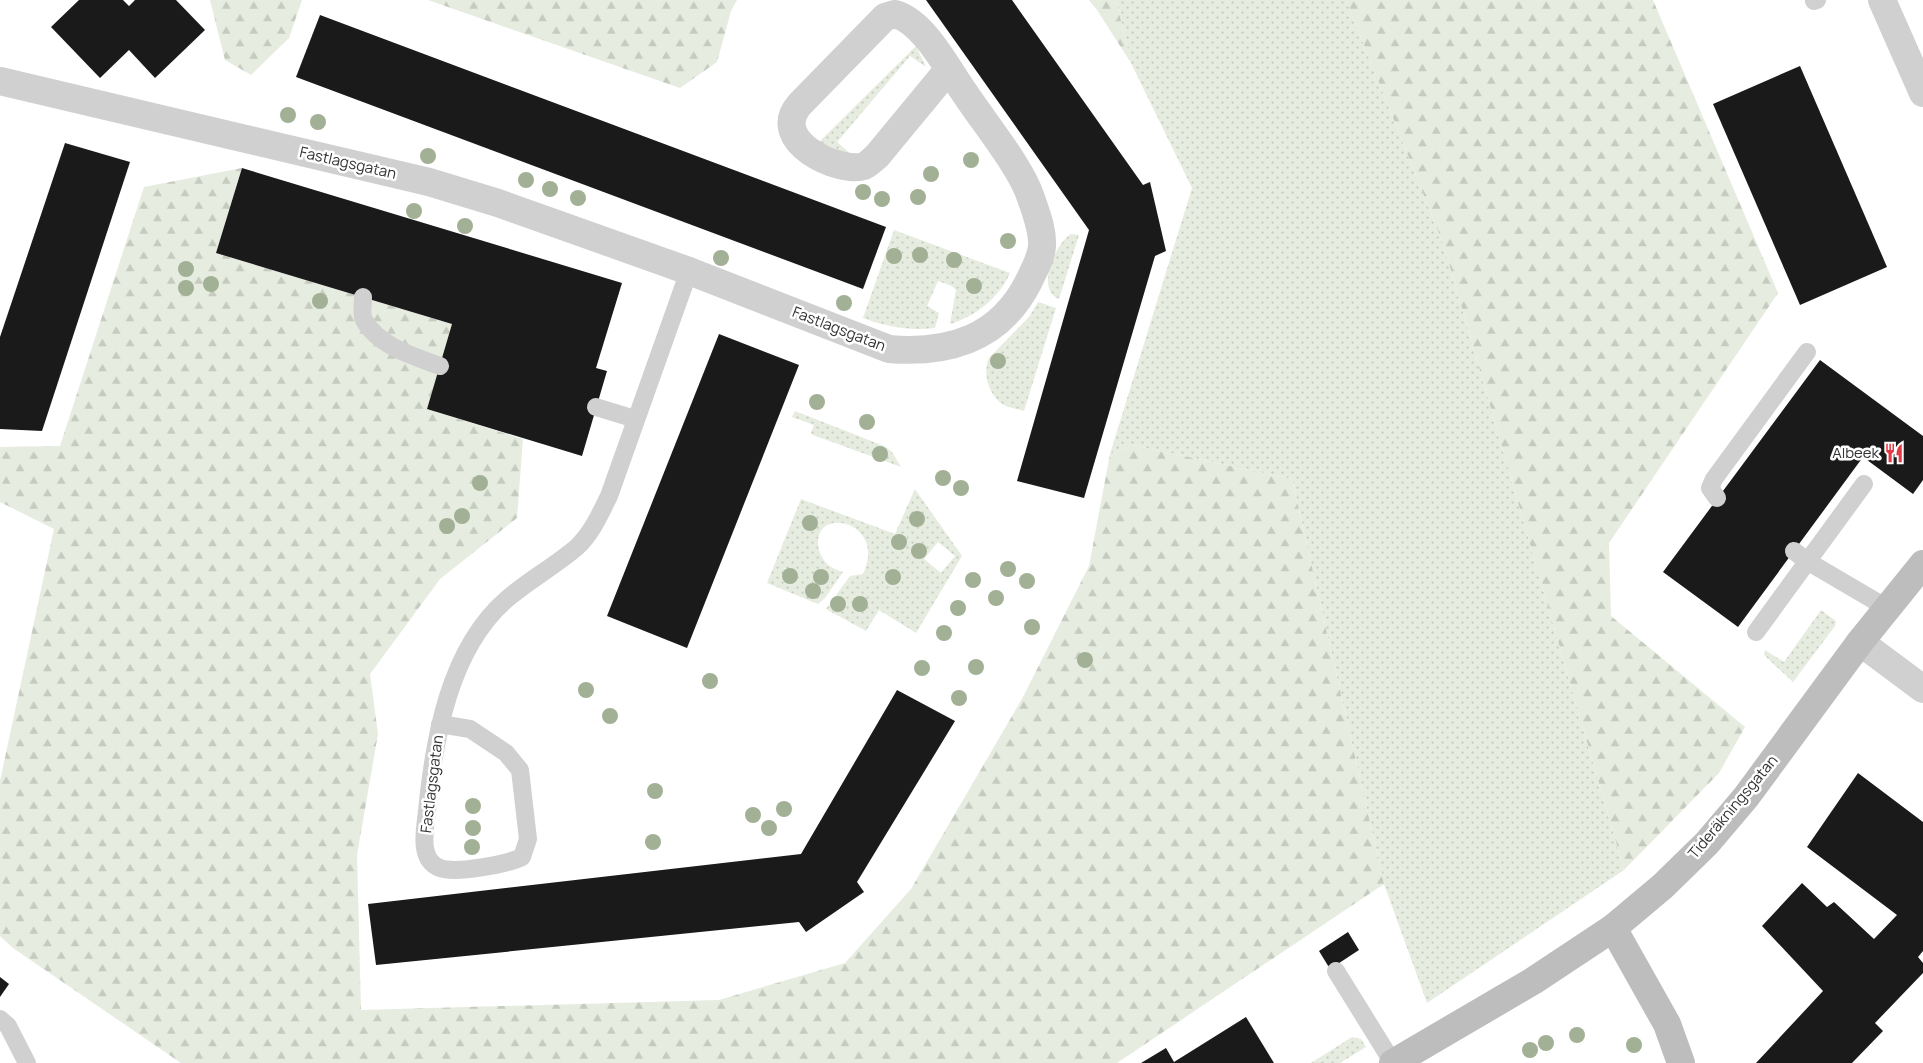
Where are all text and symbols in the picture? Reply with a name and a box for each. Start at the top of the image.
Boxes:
street label: Fastlagsgatan [298,141,399,184]
street label: Fastlagsgatan [789,301,889,356]
place label: Albeek [1832,442,1880,463]
restaurant icon: Albeek [1883,442,1905,464]
street label: Fastlagsgatan [415,734,448,834]
street label: Tideräkningsgatan [1683,750,1782,863]

